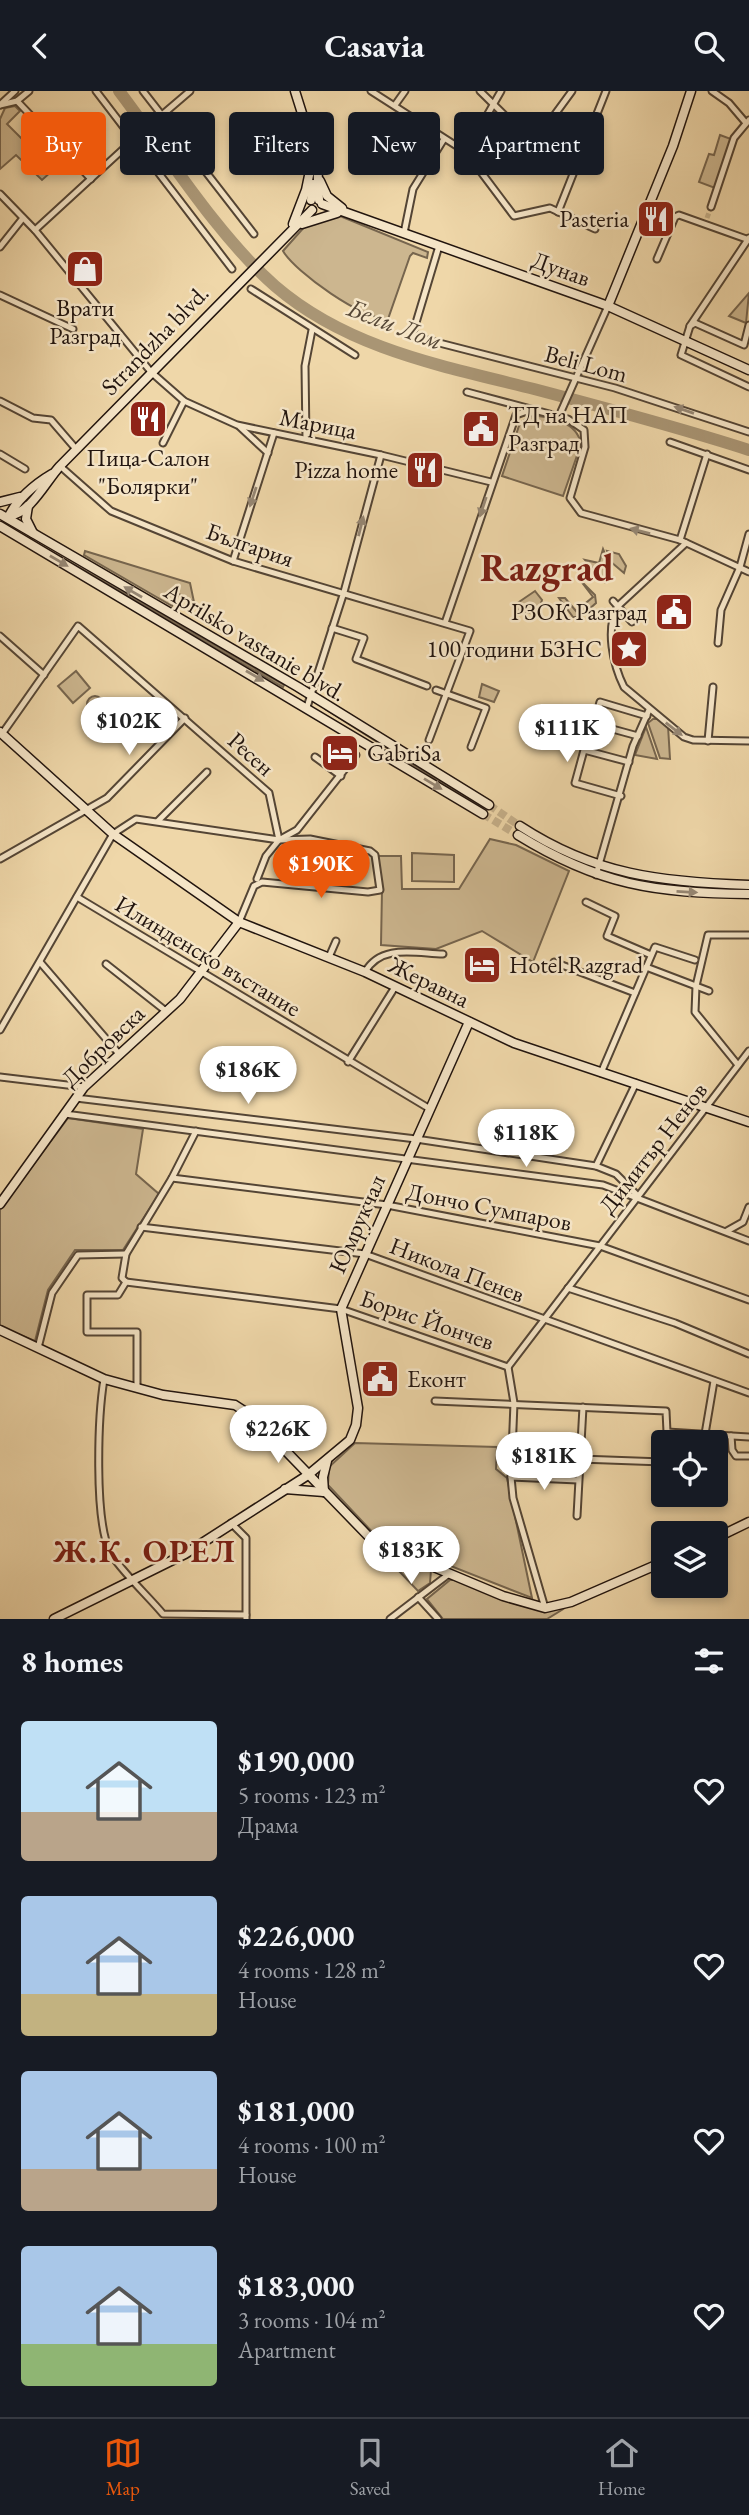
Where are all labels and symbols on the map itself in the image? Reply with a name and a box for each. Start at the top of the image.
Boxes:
restaurant icon: Pasteria [635,198,677,240]
place label: Pasteria [559,203,629,234]
street label: Дунав [528,244,595,293]
shop icon: Врати Разград [64,248,106,290]
street label: Strandzha blvd. [94,278,215,402]
water label: Бели Лом [342,290,447,358]
place label: Врати Разград [49,292,121,351]
street label: Beli Lom [541,338,631,390]
restaurant icon: Пица-Салон "Болярки" [127,398,169,440]
place label: ТД на НАП Разград [508,399,628,458]
street label: Марица [277,401,360,446]
one-way arrow [674,404,695,415]
public building icon: ТД на НАП Разград [460,408,502,450]
place label: Пица-Салон "Болярки" [86,442,210,501]
restaurant icon: Pizza home [404,449,446,491]
place label: Pizza home [294,454,398,485]
one-way arrow [247,487,258,508]
one-way arrow [477,497,488,518]
street label: България [202,515,298,574]
one-way arrow [356,515,367,537]
one-way arrow [629,525,651,536]
district label: Razgrad [480,543,614,592]
one-way arrow [49,555,68,567]
street label: Aprilsko vastanie blvd. [158,574,352,708]
one-way arrow [123,586,142,598]
public building icon: РЗОК Разград [653,591,695,633]
place label: РЗОК Разград [511,596,647,627]
place icon: 100 години БЗНС [608,628,650,670]
place label: 100 години БЗНС [426,633,602,664]
one-way arrow [245,670,265,682]
pin: $102K [80,697,178,757]
pin: $111K [518,705,616,764]
one-way arrow [664,722,682,737]
street label: Ресен [222,725,281,783]
hotel icon: GabriSa [319,732,361,774]
place label: GabriSa [367,737,441,768]
one-way arrow [424,777,443,790]
pin: $190K [272,841,370,900]
one-way arrow [676,887,698,898]
street label: Илинденско въстание [110,888,307,1023]
hotel icon: Hotel Razgrad [461,944,503,986]
street label: Жеравна [383,948,475,1015]
place label: Hotel Razgrad [509,949,644,980]
street label: Добровска [54,998,151,1093]
pin: $186K [199,1047,297,1106]
street label: Димитър Ненов [592,1076,714,1220]
pin: $118K [477,1109,575,1169]
street label: Юмрукчал [321,1169,392,1278]
street label: Дончо Сумпаров [404,1175,574,1238]
street label: Никола Пенев [386,1230,529,1309]
street label: Борис Йончев [356,1282,498,1357]
public building icon: Еконт [359,1358,401,1400]
place label: Еконт [407,1363,466,1394]
pin: $226K [229,1405,327,1465]
pin: $181K [495,1433,593,1492]
pin: $183K [362,1527,460,1586]
district label: Ж.К. ОРЕЛ [52,1530,237,1572]

